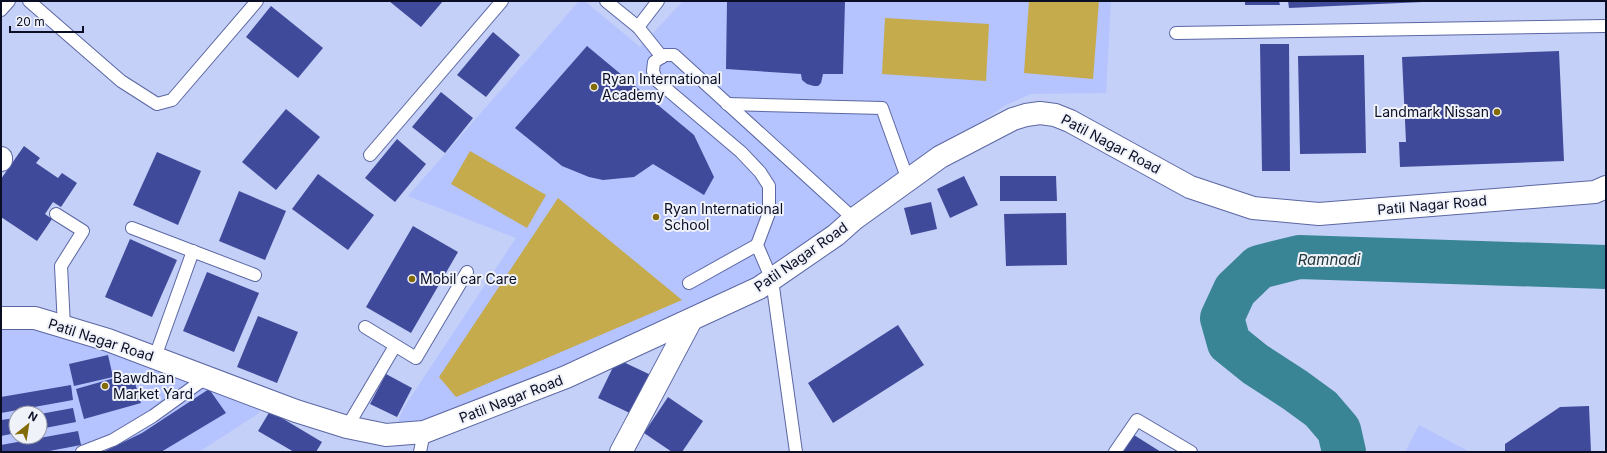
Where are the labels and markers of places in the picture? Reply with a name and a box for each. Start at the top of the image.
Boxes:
place label: Ryan International Academy [602,70,721,103]
marker: Ryan International Academy [589,82,599,92]
place label: Landmark Nissan [1374,103,1489,120]
marker: Landmark Nissan [1492,107,1502,117]
place label: Ryan International School [664,200,783,233]
marker: Ryan International School [651,212,661,222]
place label: Mobil car Care [420,270,517,287]
marker: Mobil car Care [407,274,417,284]
place label: Bawdhan Market Yard [113,369,193,402]
marker: Bawdhan Market Yard [100,381,110,391]

